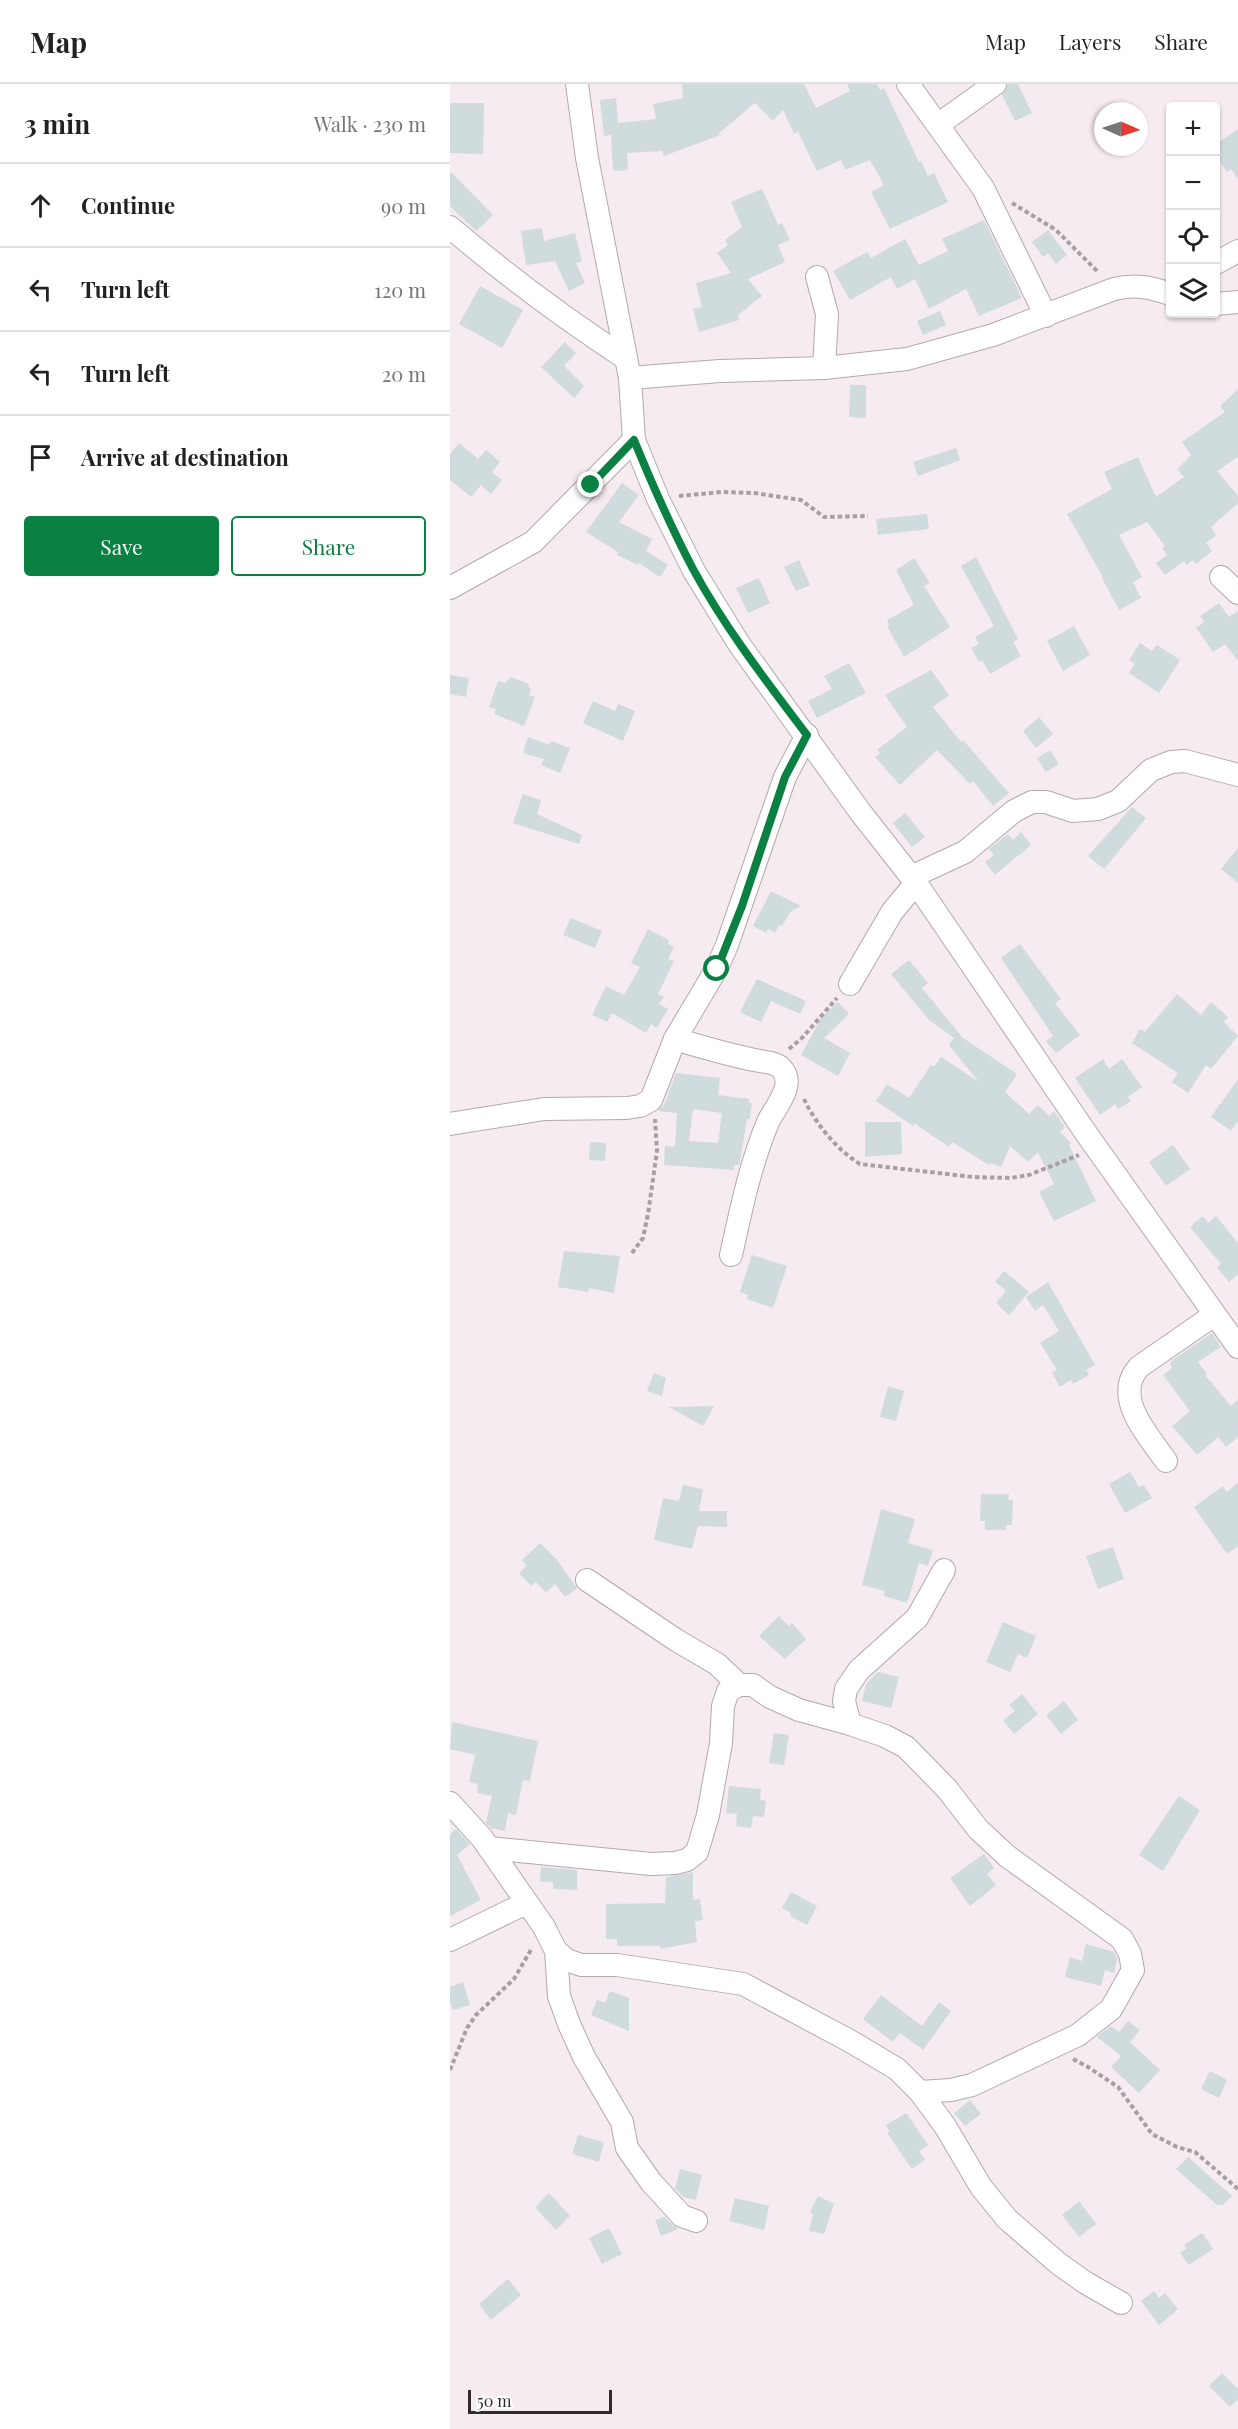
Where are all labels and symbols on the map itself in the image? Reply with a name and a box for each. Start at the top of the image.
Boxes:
north arrow [1094,102,1148,156]
route end [577,471,603,497]
route start [703,955,729,981]
scale bar [468,2387,612,2414]

